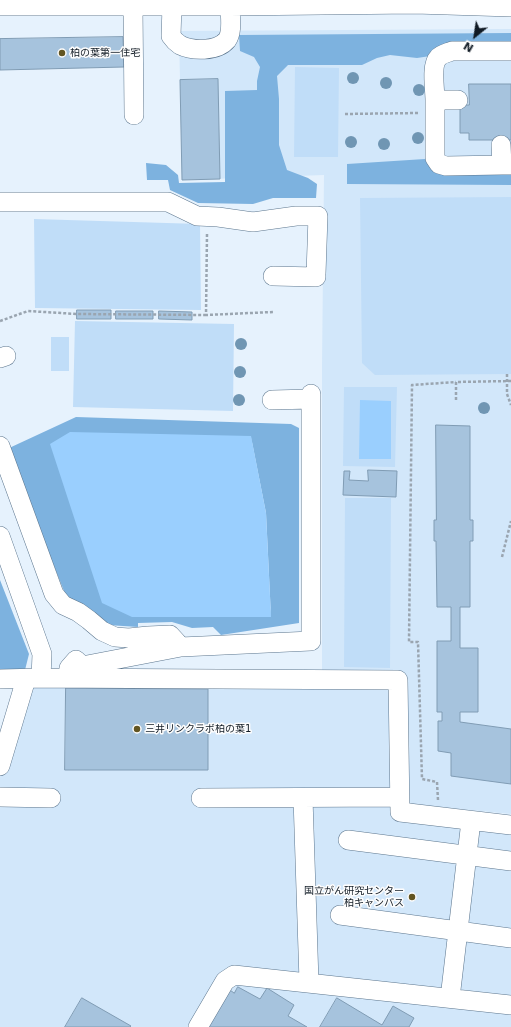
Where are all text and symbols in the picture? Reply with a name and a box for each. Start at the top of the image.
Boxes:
north arrow [455,16,495,56]
text: N [462,39,476,55]
place label: 柏の葉第一住宅 [70,47,140,59]
marker: 柏の葉第一住宅 [57,48,67,58]
place label: 三井リンクラボ柏の葉1 [145,723,251,735]
marker: 三井リンクラボ柏の葉1 [132,724,142,734]
place label: 国立がん研究センター 柏キャンパス [304,885,404,908]
marker: 国立がん研究センター 柏キャンパス [407,892,417,902]

